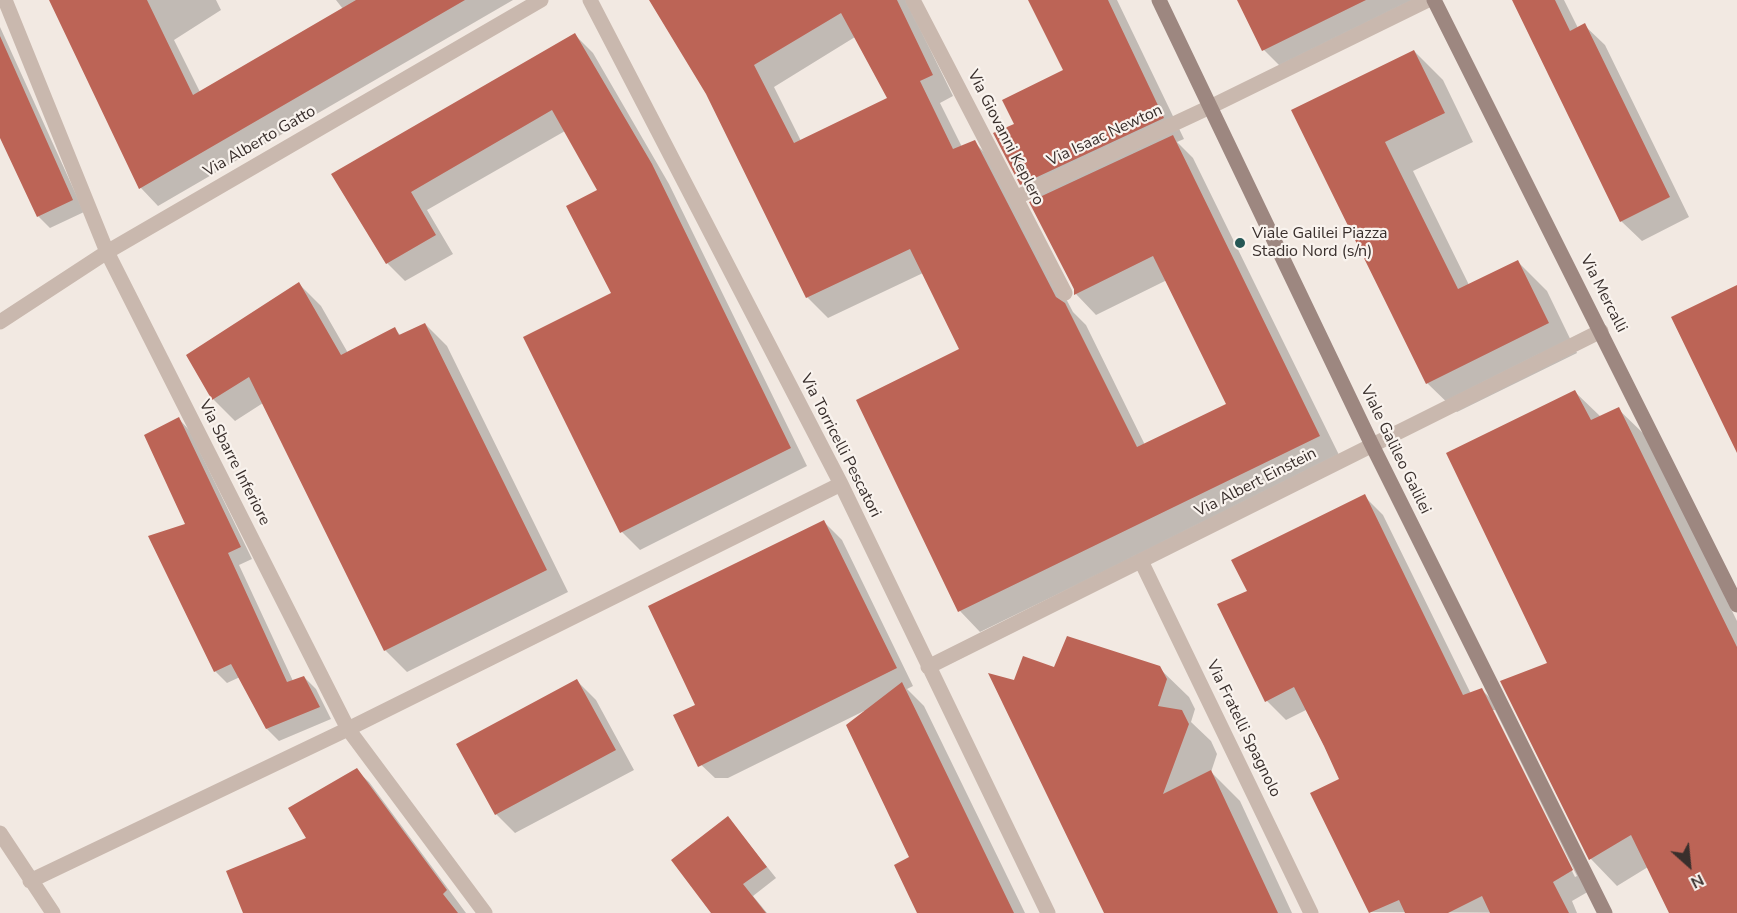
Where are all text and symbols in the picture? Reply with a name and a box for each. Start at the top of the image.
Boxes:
street label: Via Giovanni Keplero [963,67,1047,209]
street label: Via Isaac Newton [1044,101,1166,171]
street label: Via Alberto Gatto [201,102,319,182]
place label: Viale Galilei Piazza Stadio Nord (s/n) [1252,224,1388,262]
marker: Viale Galilei Piazza Stadio Nord (s/n) [1233,236,1247,250]
street label: Via Mercalli [1575,252,1631,336]
street label: Via Torricelli Pescatori [795,371,885,521]
street label: Viale Galileo Galilei [1356,383,1434,517]
street label: Via Sbarre Inferiore [194,397,274,529]
street label: Via Albert Einstein [1192,444,1320,522]
street label: Via Fratelli Spagnolo [1202,657,1284,801]
north arrow [1659,835,1719,895]
text: N [1687,869,1707,894]

